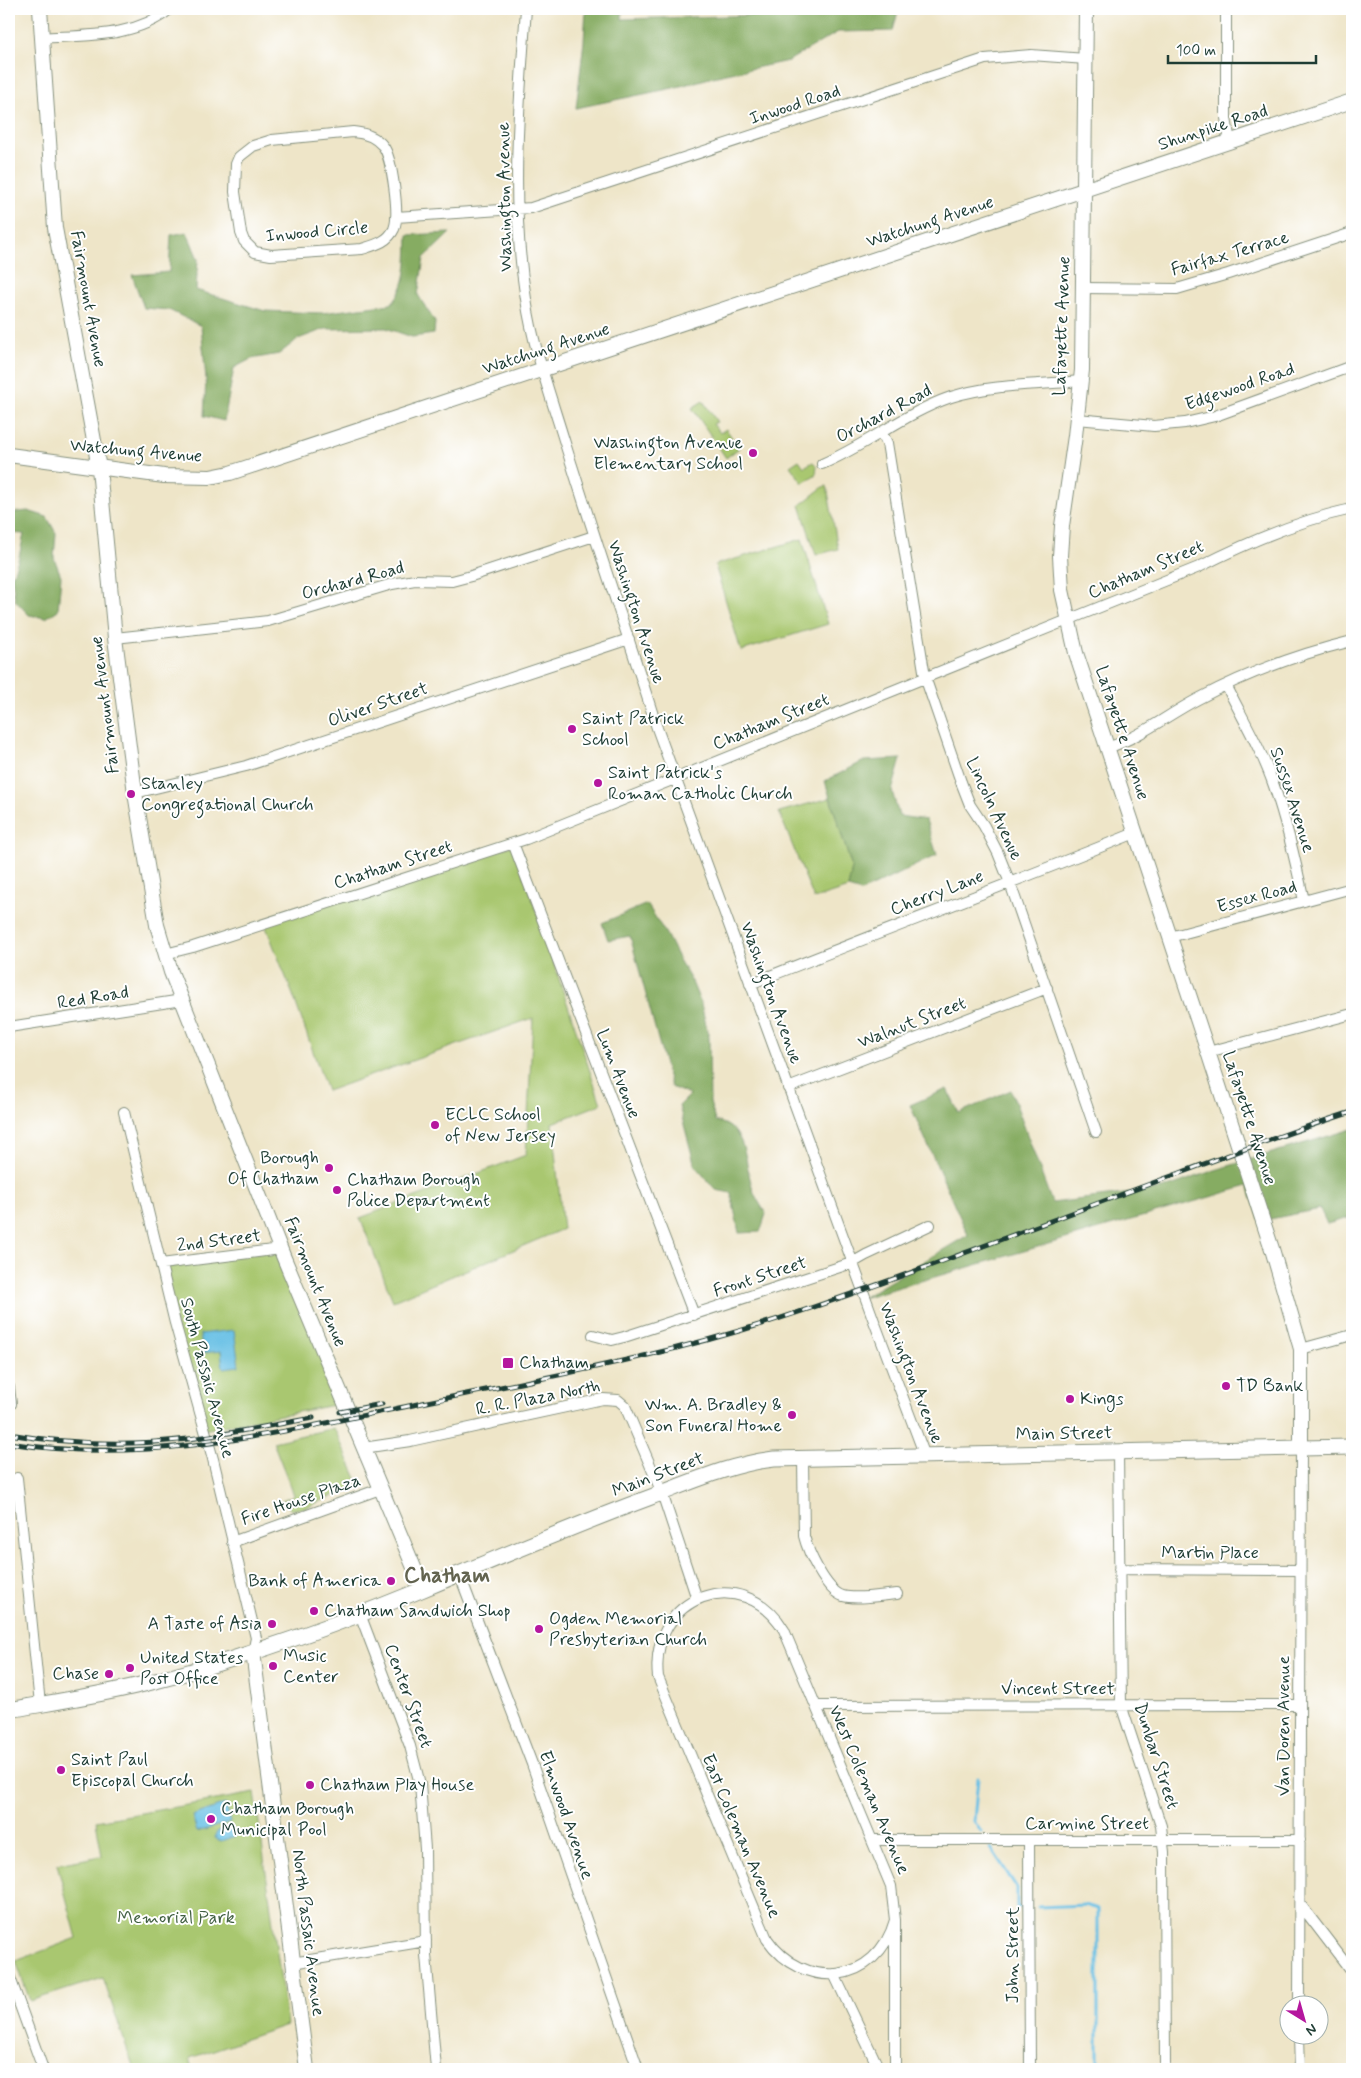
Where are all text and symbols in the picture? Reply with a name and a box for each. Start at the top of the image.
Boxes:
scale bar [1168,32,1316,64]
text: 100 m [1176,41,1216,61]
street label: Inwood Road [746,79,844,131]
street label: Shunpike Road [1155,99,1271,157]
street label: Washington Avenue [492,122,520,272]
street label: Watchung Avenue [863,190,997,256]
street label: Inwood Circle [265,216,369,248]
street label: Fairfax Terrace [1168,226,1292,282]
street label: Fairmount Avenue [64,229,112,369]
street label: Lafayette Avenue [1048,256,1076,396]
street label: Watchung Avenue [479,317,613,383]
street label: Edgewood Road [1182,357,1299,419]
street label: Orchard Road [832,379,936,449]
place label: Washington Avenue Elementary School [593,431,743,476]
street label: Watchung Avenue [69,433,203,471]
marker: Washington Avenue Elementary School [747,447,759,459]
street label: Chatham Street [1084,535,1208,605]
street label: Washington Avenue [600,537,671,687]
street label: Orchard Road [299,556,407,606]
street label: Fairmount Avenue [85,635,125,775]
street label: Lafayette Avenue [1089,663,1155,803]
street label: Oliver Street [325,677,431,733]
street label: Chatham Street [709,688,833,756]
place label: Saint Patrick School [582,707,684,752]
marker: Saint Patrick School [566,723,578,735]
street label: Sussex Avenue [1264,744,1320,856]
street label: Lincoln Avenue [960,754,1028,864]
place label: Saint Patrick's Roman Catholic Church [608,761,793,806]
place label: Stanley Congregational Church [141,772,314,819]
marker: Saint Patrick's Roman Catholic Church [592,777,604,789]
marker: Stanley Congregational Church [125,788,137,800]
street label: Chatham Street [331,834,456,895]
street label: Cherry Lane [887,864,987,922]
street label: Essex Road [1214,875,1300,919]
street label: Washington Avenue [732,919,808,1068]
street label: Red Road [56,981,130,1015]
street label: Walnut Street [854,991,970,1055]
street label: Lum Avenue [590,1026,646,1122]
street label: Lafayette Avenue [1216,1048,1282,1188]
place label: ECLC School of New Jersey [445,1103,556,1148]
marker: ECLC School of New Jersey [429,1119,441,1131]
place label: Borough Of Chatham [228,1146,319,1191]
marker: Borough Of Chatham [323,1162,335,1174]
place label: Chatham Borough Police Department [347,1168,490,1213]
marker: Chatham Borough Police Department [331,1184,343,1196]
street label: Fairmount Avenue [278,1213,352,1351]
street label: 2nd Street [176,1224,262,1258]
street label: Front Street [710,1251,810,1303]
street label: South Passaic Avenue [174,1295,240,1461]
street label: Washington Avenue [871,1299,949,1448]
place label: Chatham [519,1351,589,1375]
marker: Chatham [501,1356,515,1370]
street label: R. R. Plaza North [474,1374,602,1422]
place label: TD Bank [1236,1374,1303,1398]
marker: TD Bank [1220,1380,1232,1392]
place label: Kings [1080,1387,1124,1412]
place label: Wm. A. Bradley & Son Funeral Home [645,1393,782,1438]
marker: Kings [1064,1393,1076,1405]
marker: Wm. A. Bradley & Son Funeral Home [786,1409,798,1421]
street label: Main Street [1015,1421,1113,1447]
street label: Main Street [609,1446,707,1504]
street label: Fire House Plaza [238,1468,364,1532]
street label: Martin Place [1161,1541,1259,1565]
district label: Chatham [404,1562,490,1590]
place label: Bank of America [248,1569,381,1593]
marker: Bank of America [385,1575,397,1587]
place label: Chatham Sandwich Shop [324,1599,511,1623]
marker: Chatham Sandwich Shop [308,1605,320,1617]
place label: Ogden Memorial Presbyterian Church [549,1607,707,1652]
place label: A Taste of Asia [147,1612,262,1636]
marker: A Taste of Asia [266,1618,278,1630]
marker: Ogden Memorial Presbyterian Church [533,1623,545,1635]
street label: Center Street [378,1641,438,1752]
place label: Music Center [283,1644,339,1689]
place label: United States Post Office [140,1646,244,1691]
street label: Van Doren Avenue [1272,1656,1296,1796]
marker: Music Center [267,1660,279,1672]
place label: Chase [52,1662,99,1686]
marker: United States Post Office [124,1662,136,1674]
marker: Chase [103,1668,115,1680]
street label: Vincent Street [1001,1677,1115,1701]
street label: Dunbar Street [1128,1700,1185,1812]
street label: West Coleman Avenue [823,1702,916,1878]
street label: Elmwood Avenue [533,1747,599,1883]
place label: Saint Paul Episcopal Church [71,1748,194,1793]
street label: East Coleman Avenue [696,1750,787,1922]
marker: Saint Paul Episcopal Church [55,1764,67,1776]
place label: Chatham Play House [320,1773,474,1797]
marker: Chatham Play House [304,1779,316,1791]
place label: Chatham Borough Municipal Pool [221,1797,354,1842]
street label: Carmine Street [1025,1812,1149,1836]
marker: Chatham Borough Municipal Pool [205,1813,217,1825]
street label: North Passaic Avenue [286,1848,330,2018]
park label: Memorial Park [117,1906,235,1930]
street label: John Street [1001,1906,1025,2003]
north arrow [1278,1996,1328,2046]
text: N [1302,2020,1320,2040]

